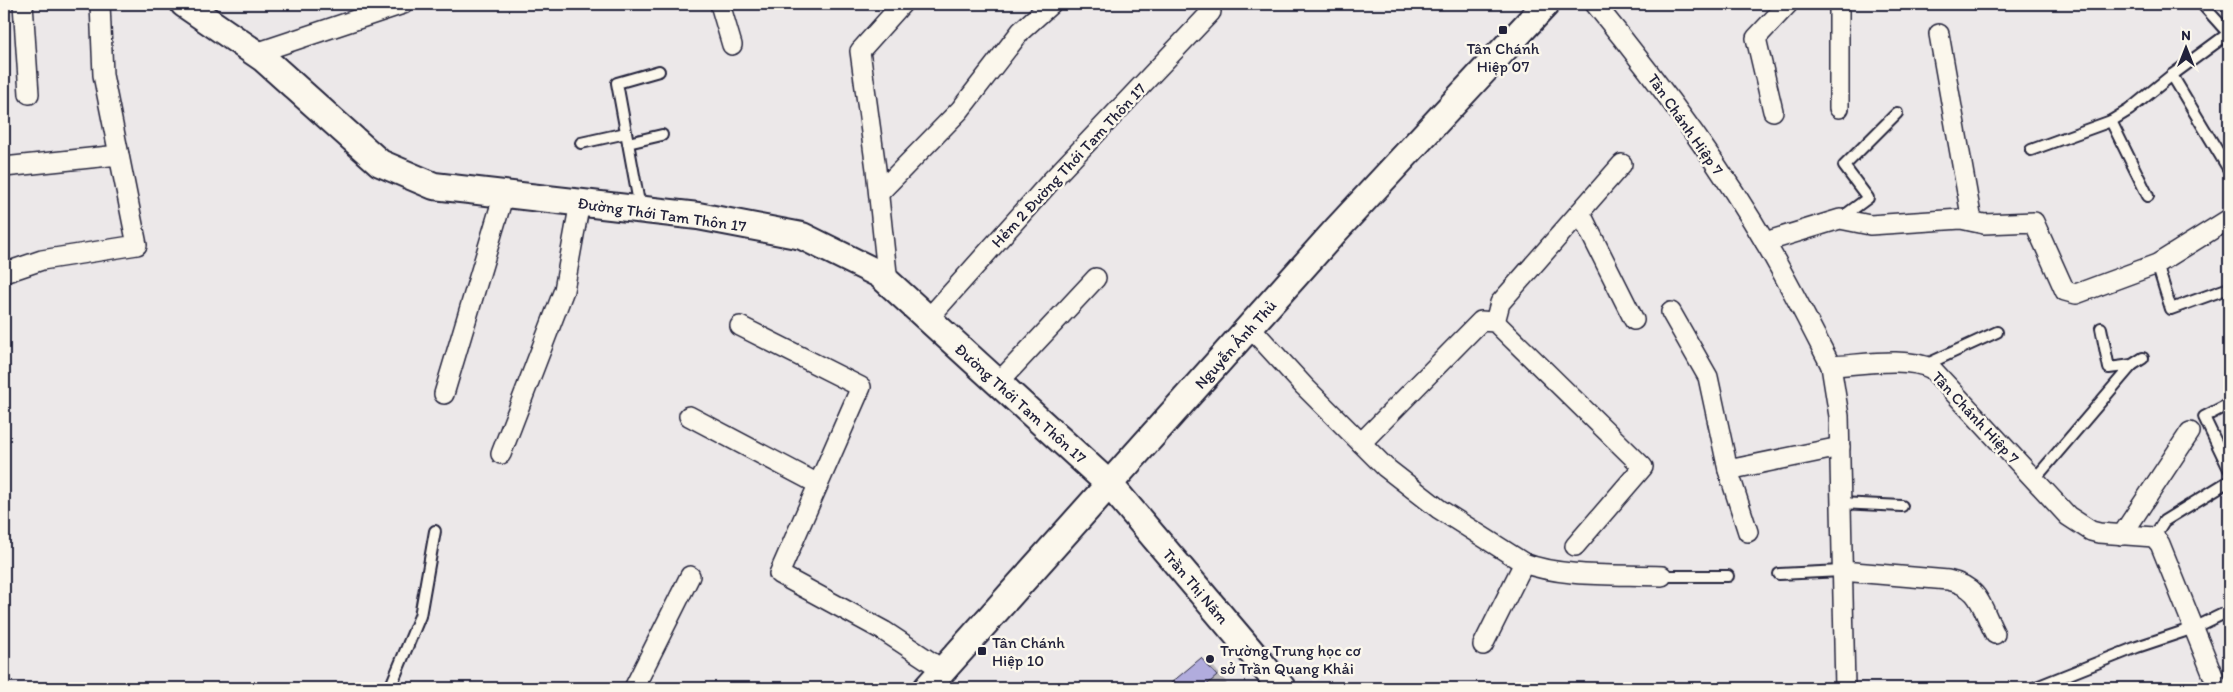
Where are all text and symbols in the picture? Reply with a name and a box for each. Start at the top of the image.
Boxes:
north arrow [2160,22,2210,72]
marker: Tân Chánh Hiệp 07 [1497,24,1509,36]
text: N [2181,27,2191,44]
place label: Tân Chánh Hiệp 07 [1467,39,1540,76]
street label: Tân Chánh Hiệp 7 [1644,70,1728,179]
street label: Hẻm 2 Đường Thới Tam Thôn 17 [987,79,1150,251]
street label: Đường Thới Tam Thôn 17 [576,193,747,236]
street label: Nguyễn Ảnh Thủ [1190,296,1280,393]
street label: Đường Thới Tam Thôn 17 [951,339,1090,467]
street label: Tân Chánh Hiệp 7 [1928,367,2023,467]
street label: Trần Thị Năm [1159,545,1233,628]
place label: Tân Chánh Hiệp 10 [992,633,1065,670]
place label: Trường Trung học cơ sở Trần Quang Khải [1220,641,1362,678]
marker: Tân Chánh Hiệp 10 [976,645,988,657]
marker: Trường Trung học cơ sở Trần Quang Khải [1204,653,1216,665]

